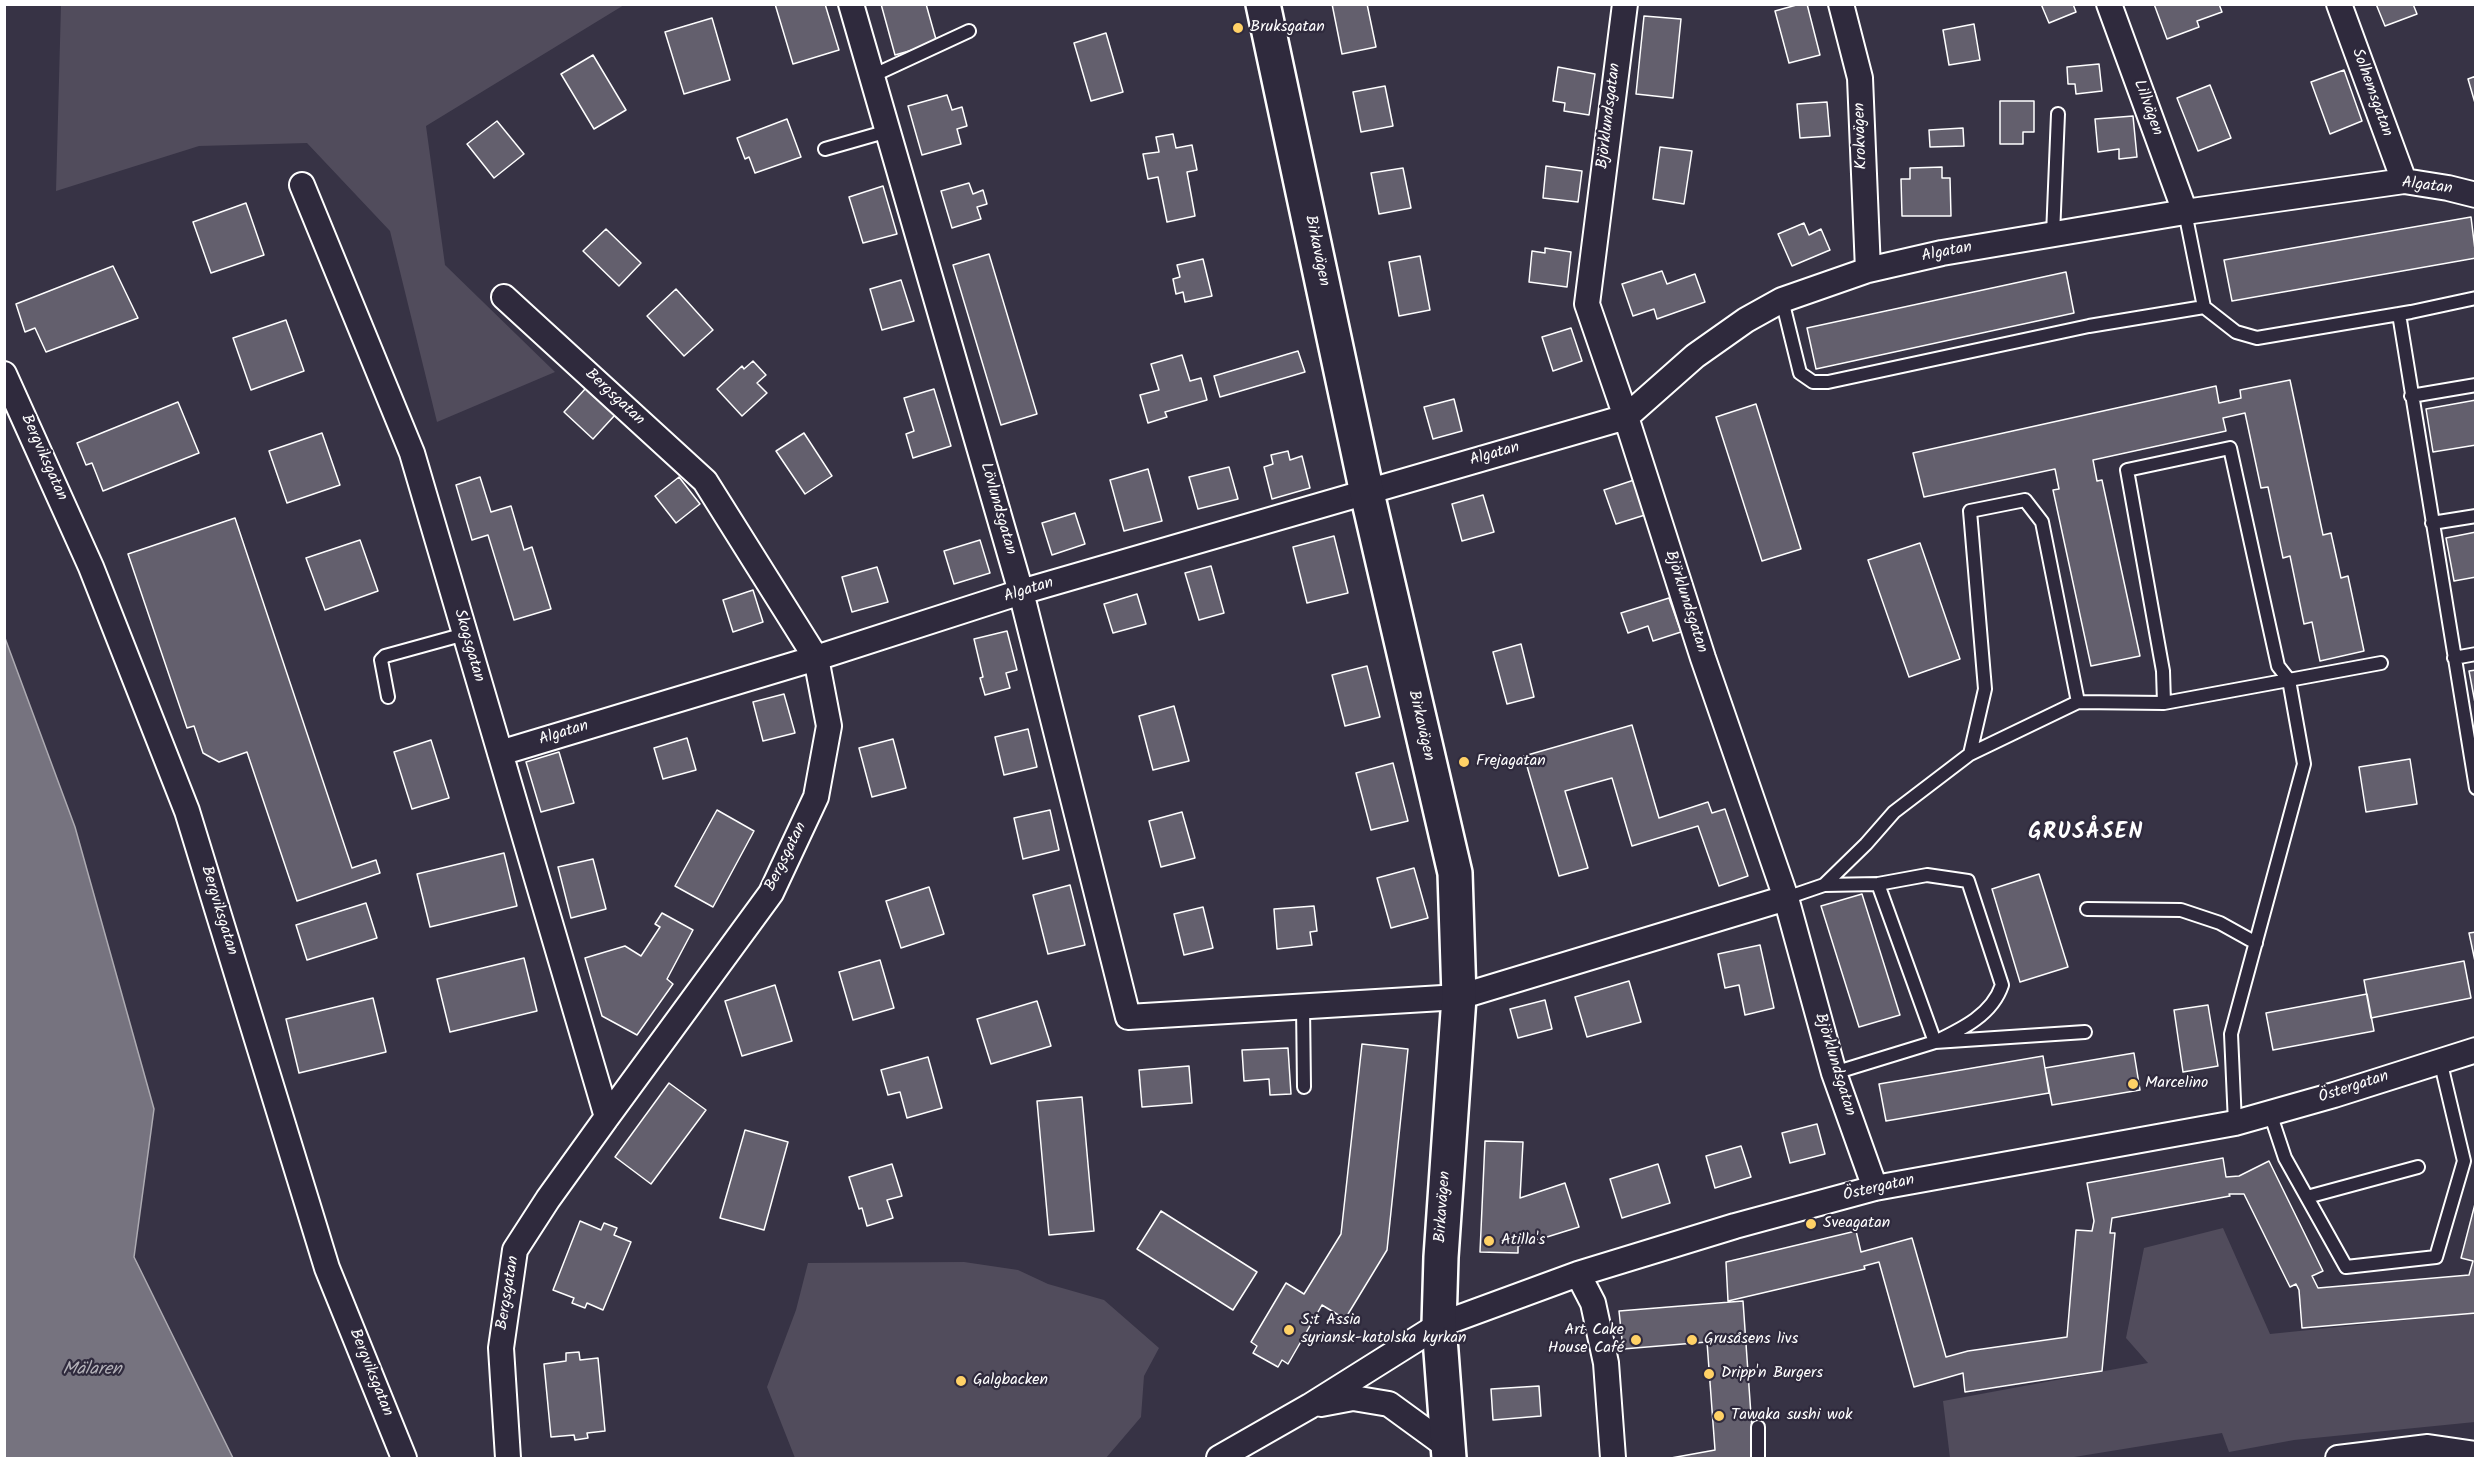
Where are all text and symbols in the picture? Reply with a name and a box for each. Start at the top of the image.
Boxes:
place label: Bruksgatan [1250,18,1325,38]
marker: Bruksgatan [1231,21,1245,35]
street label: Solhemsgatan [2346,46,2396,140]
street label: Björklundsgatan [1594,62,1626,170]
street label: Lillvägen [2128,77,2166,139]
street label: Krokvägen [1851,102,1873,170]
street label: Algatan [2401,174,2453,200]
street label: Birkavägen [1299,214,1333,288]
street label: Algatan [1920,239,1974,267]
street label: Bergsgatan [580,366,648,430]
street label: Bergviksgatan [15,412,71,504]
street label: Algatan [1468,439,1522,471]
street label: Lövlundsgatan [975,461,1019,557]
street label: Björklundsgatan [1659,548,1711,656]
street label: Algatan [1002,574,1056,608]
street label: Skogsgatan [448,607,488,685]
street label: Birkavägen [1403,689,1437,763]
street label: Algatan [537,717,591,751]
place label: Frejagatan [1476,752,1546,772]
marker: Frejagatan [1457,755,1471,769]
street label: Bergsgatan [762,819,812,895]
district label: GRUSÅSEN [2028,821,2144,847]
street label: Bergviksgatan [195,864,241,958]
street label: Björklundsgatan [1809,1011,1859,1119]
street label: Östergatan [2316,1068,2392,1108]
place label: Marcelino [2145,1074,2208,1094]
marker: Marcelino [2126,1077,2140,1091]
street label: Birkavägen [1432,1170,1456,1244]
street label: Östergatan [1841,1171,1917,1207]
place label: Sveagatan [1823,1214,1890,1234]
marker: Sveagatan [1804,1217,1818,1231]
place label: Atilla's [1501,1231,1545,1251]
marker: Atilla's [1482,1234,1496,1248]
street label: Bergsgatan [494,1255,524,1331]
place label: S:t Assia syriansk-katolska kyrkan [1301,1311,1467,1349]
place label: Art Cake House Café [1548,1321,1624,1359]
marker: S:t Assia syriansk-katolska kyrkan [1282,1323,1296,1337]
street label: Bergviksgatan [344,1327,396,1419]
place label: Grusåsens livs [1704,1330,1798,1350]
marker: Art Cake House Café [1629,1333,1643,1347]
marker: Grusåsens livs [1685,1333,1699,1347]
water label: Mälaren [62,1360,122,1382]
place label: Dripp'n Burgers [1721,1364,1823,1384]
marker: Dripp'n Burgers [1702,1367,1716,1381]
place label: Galgbacken [973,1371,1048,1391]
marker: Galgbacken [954,1374,968,1388]
place label: Tawaka sushi wok [1731,1406,1852,1426]
marker: Tawaka sushi wok [1712,1409,1726,1423]

